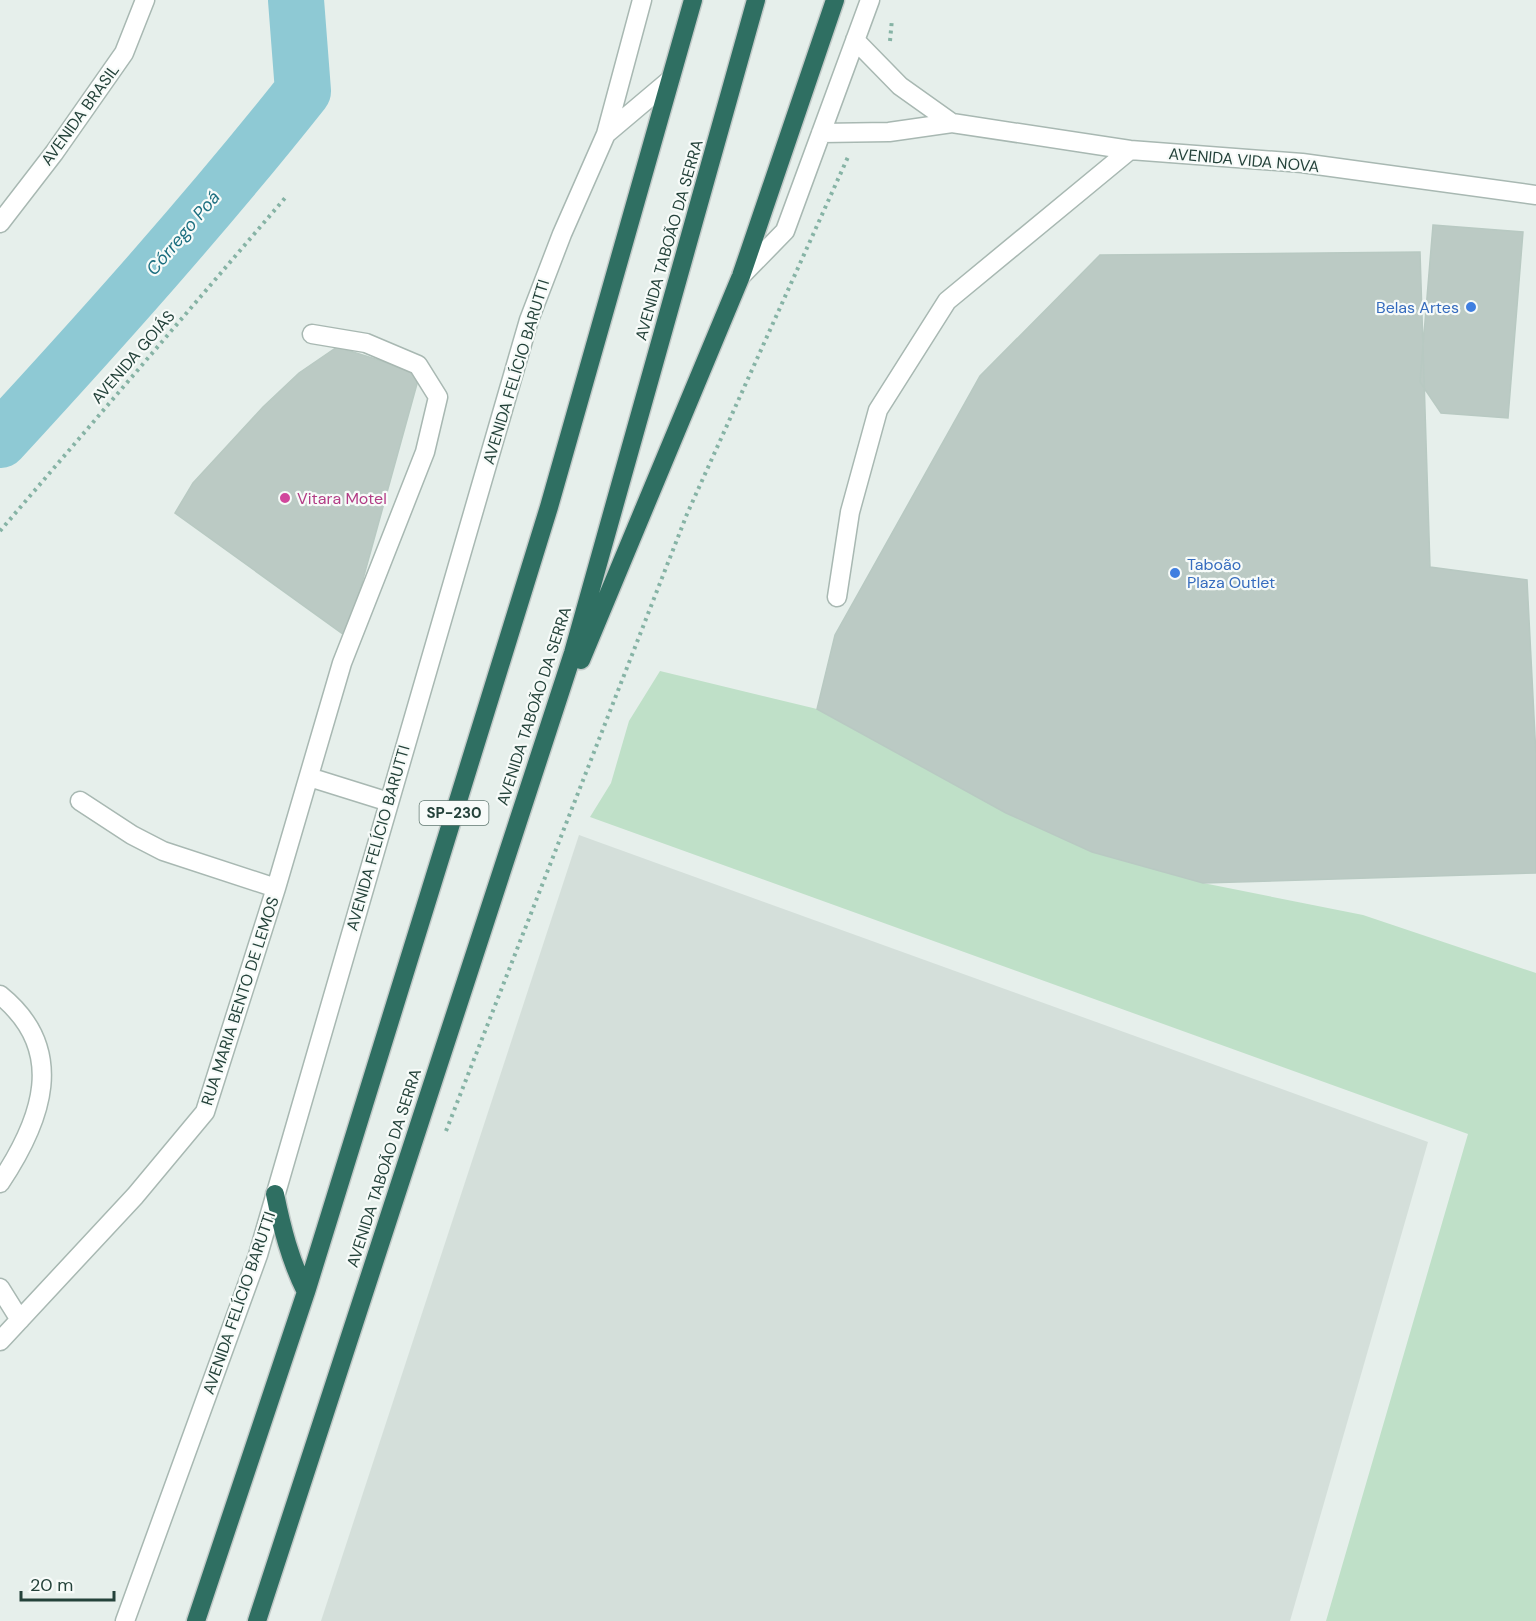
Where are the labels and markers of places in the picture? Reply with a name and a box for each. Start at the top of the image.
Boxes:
place label: Belas Artes [1376,297,1459,318]
marker: Belas Artes [1464,300,1478,314]
place label: Vitara Motel [297,488,387,509]
marker: Vitara Motel [278,491,292,505]
place label: Taboão Plaza Outlet [1187,554,1275,593]
marker: Taboão Plaza Outlet [1168,566,1182,580]

